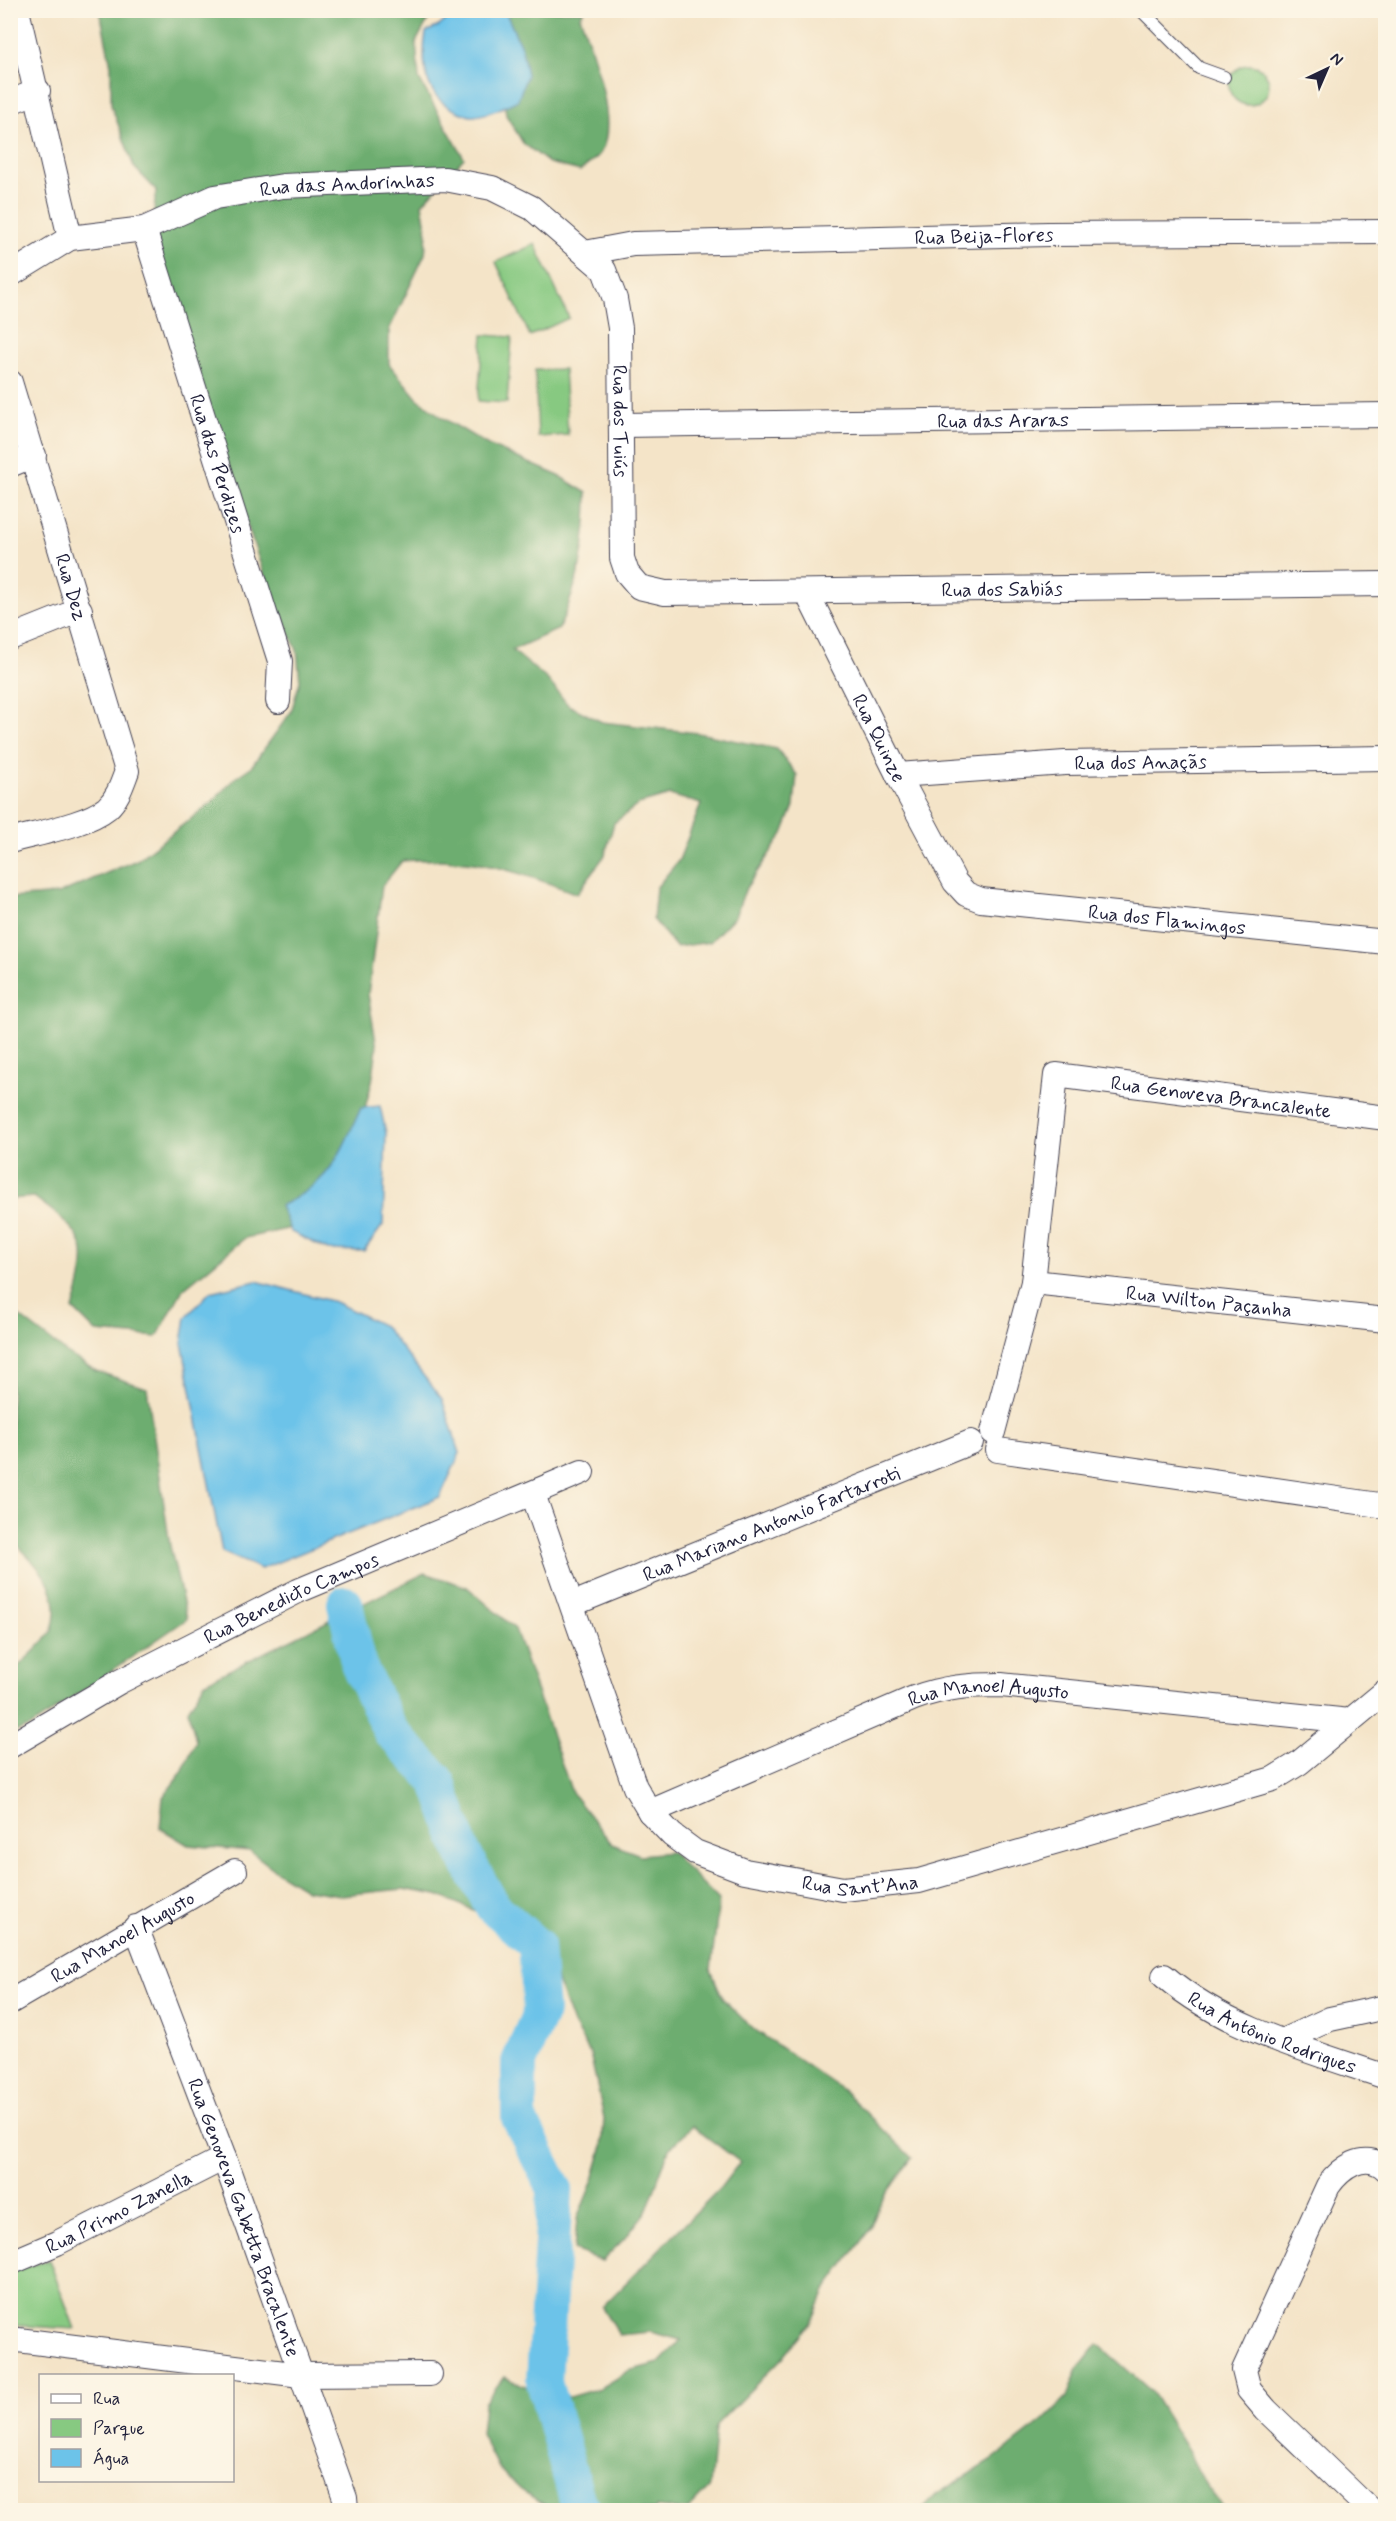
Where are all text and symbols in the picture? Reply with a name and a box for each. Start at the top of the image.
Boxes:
north arrow [1297,39,1357,99]
text: N [1325,48,1348,71]
street label: Rua das Andorinhas [258,167,435,205]
street label: Rua Beija-Flores [914,222,1054,252]
street label: Rua dos Tuiús [605,365,633,478]
street label: Rua das Perdizes [182,391,251,537]
street label: Rua das Araras [937,407,1069,436]
street label: Rua Dez [47,550,93,624]
street label: Rua dos Sabiás [941,576,1063,605]
street label: Rua Quinze [845,690,912,788]
street label: Rua dos Anaçãs [1074,749,1207,778]
street label: Rua dos Flamingos [1087,899,1247,942]
street label: Rua Genoveva Brancalente [1109,1070,1333,1126]
street label: Rua Wilton Paçanha [1124,1280,1293,1325]
street label: Rua Mariano Antonio Fartarroti [639,1460,904,1589]
street label: Rua Benedicto Campos [199,1547,383,1652]
street label: Rua Manoel Augusto [904,1673,1070,1714]
street label: Rua Sant’Ana [799,1869,920,1905]
street label: Rua Manoel Augusto [46,1885,200,1990]
street label: Rua Antônio Rodrigues [1182,1986,1359,2081]
street label: Rua Genoveva Gabetta Bracalente [180,2075,306,2361]
street label: Rua Primo Zanella [42,2165,197,2261]
legend [39,2374,234,2482]
text: Rua [93,2387,120,2411]
text: Parque [93,2417,145,2441]
text: Água [93,2447,129,2471]

